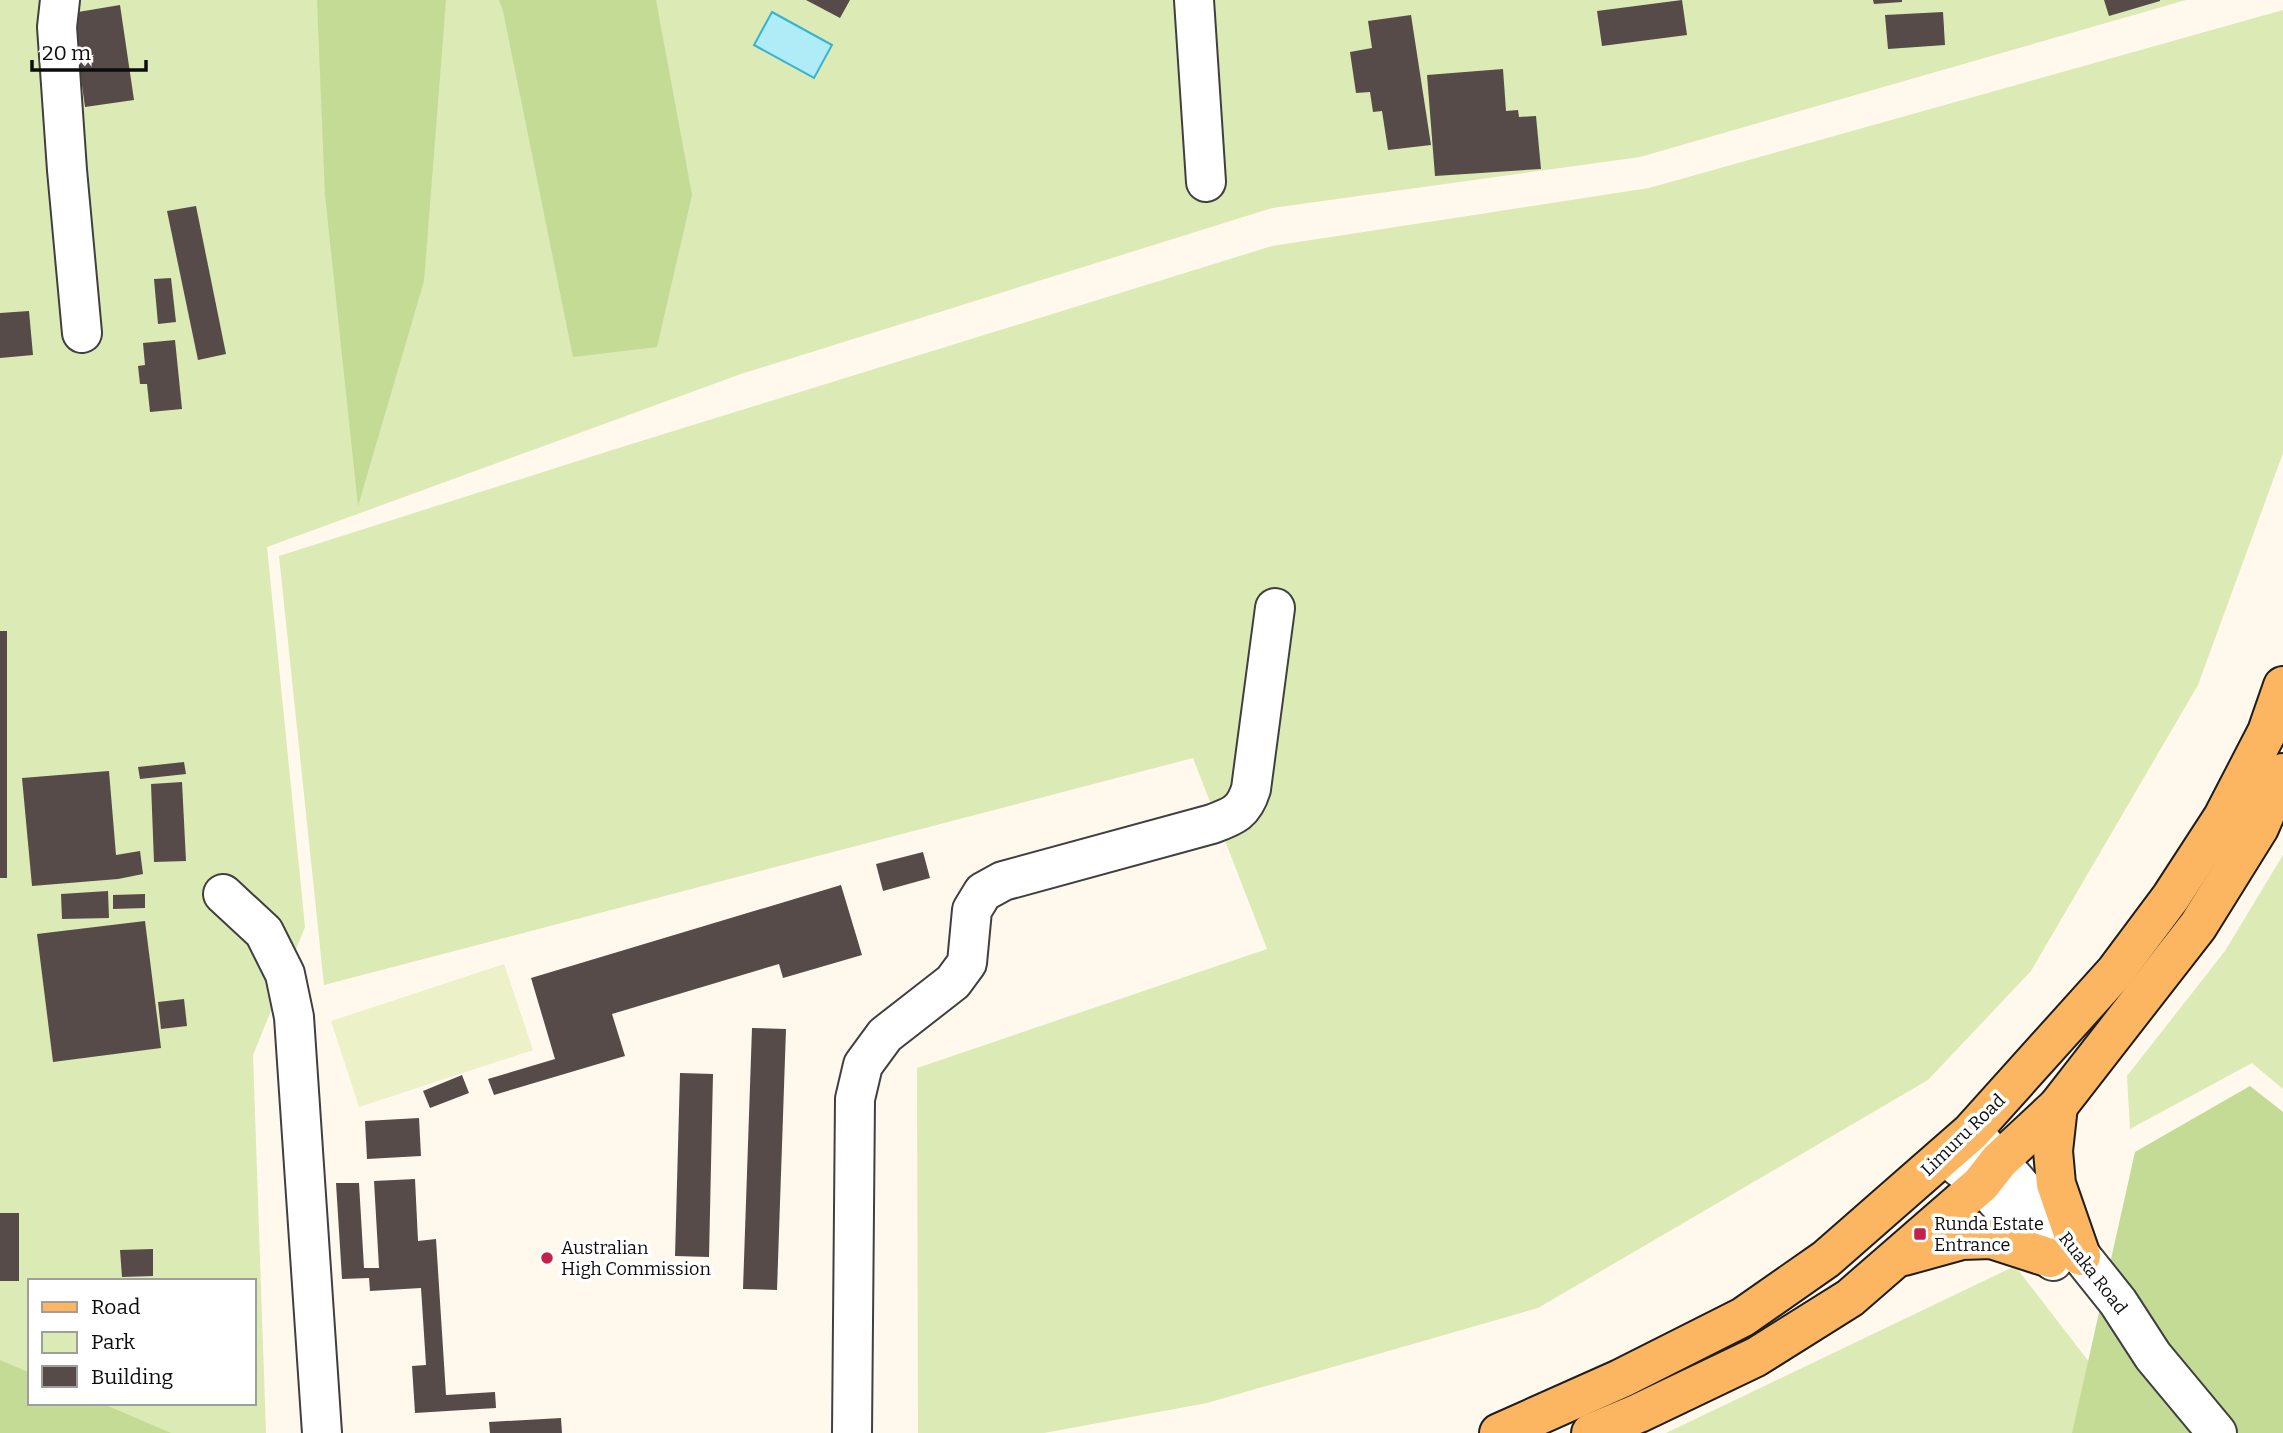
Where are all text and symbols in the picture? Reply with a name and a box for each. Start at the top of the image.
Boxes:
scale bar [32,28,145,72]
text: 20 m [42,40,91,66]
street label: Limuru Road [1916,1089,2010,1181]
place label: Runda Estate Entrance [1934,1213,2044,1256]
marker: Runda Estate Entrance [1912,1226,1928,1242]
street label: Ruaka Road [2054,1228,2132,1319]
place label: Australian High Commission [561,1237,711,1280]
marker: Australian High Commission [539,1250,555,1266]
legend [28,1279,256,1405]
text: Road [91,1294,140,1320]
text: Park [91,1329,135,1355]
text: Building [91,1364,174,1390]

